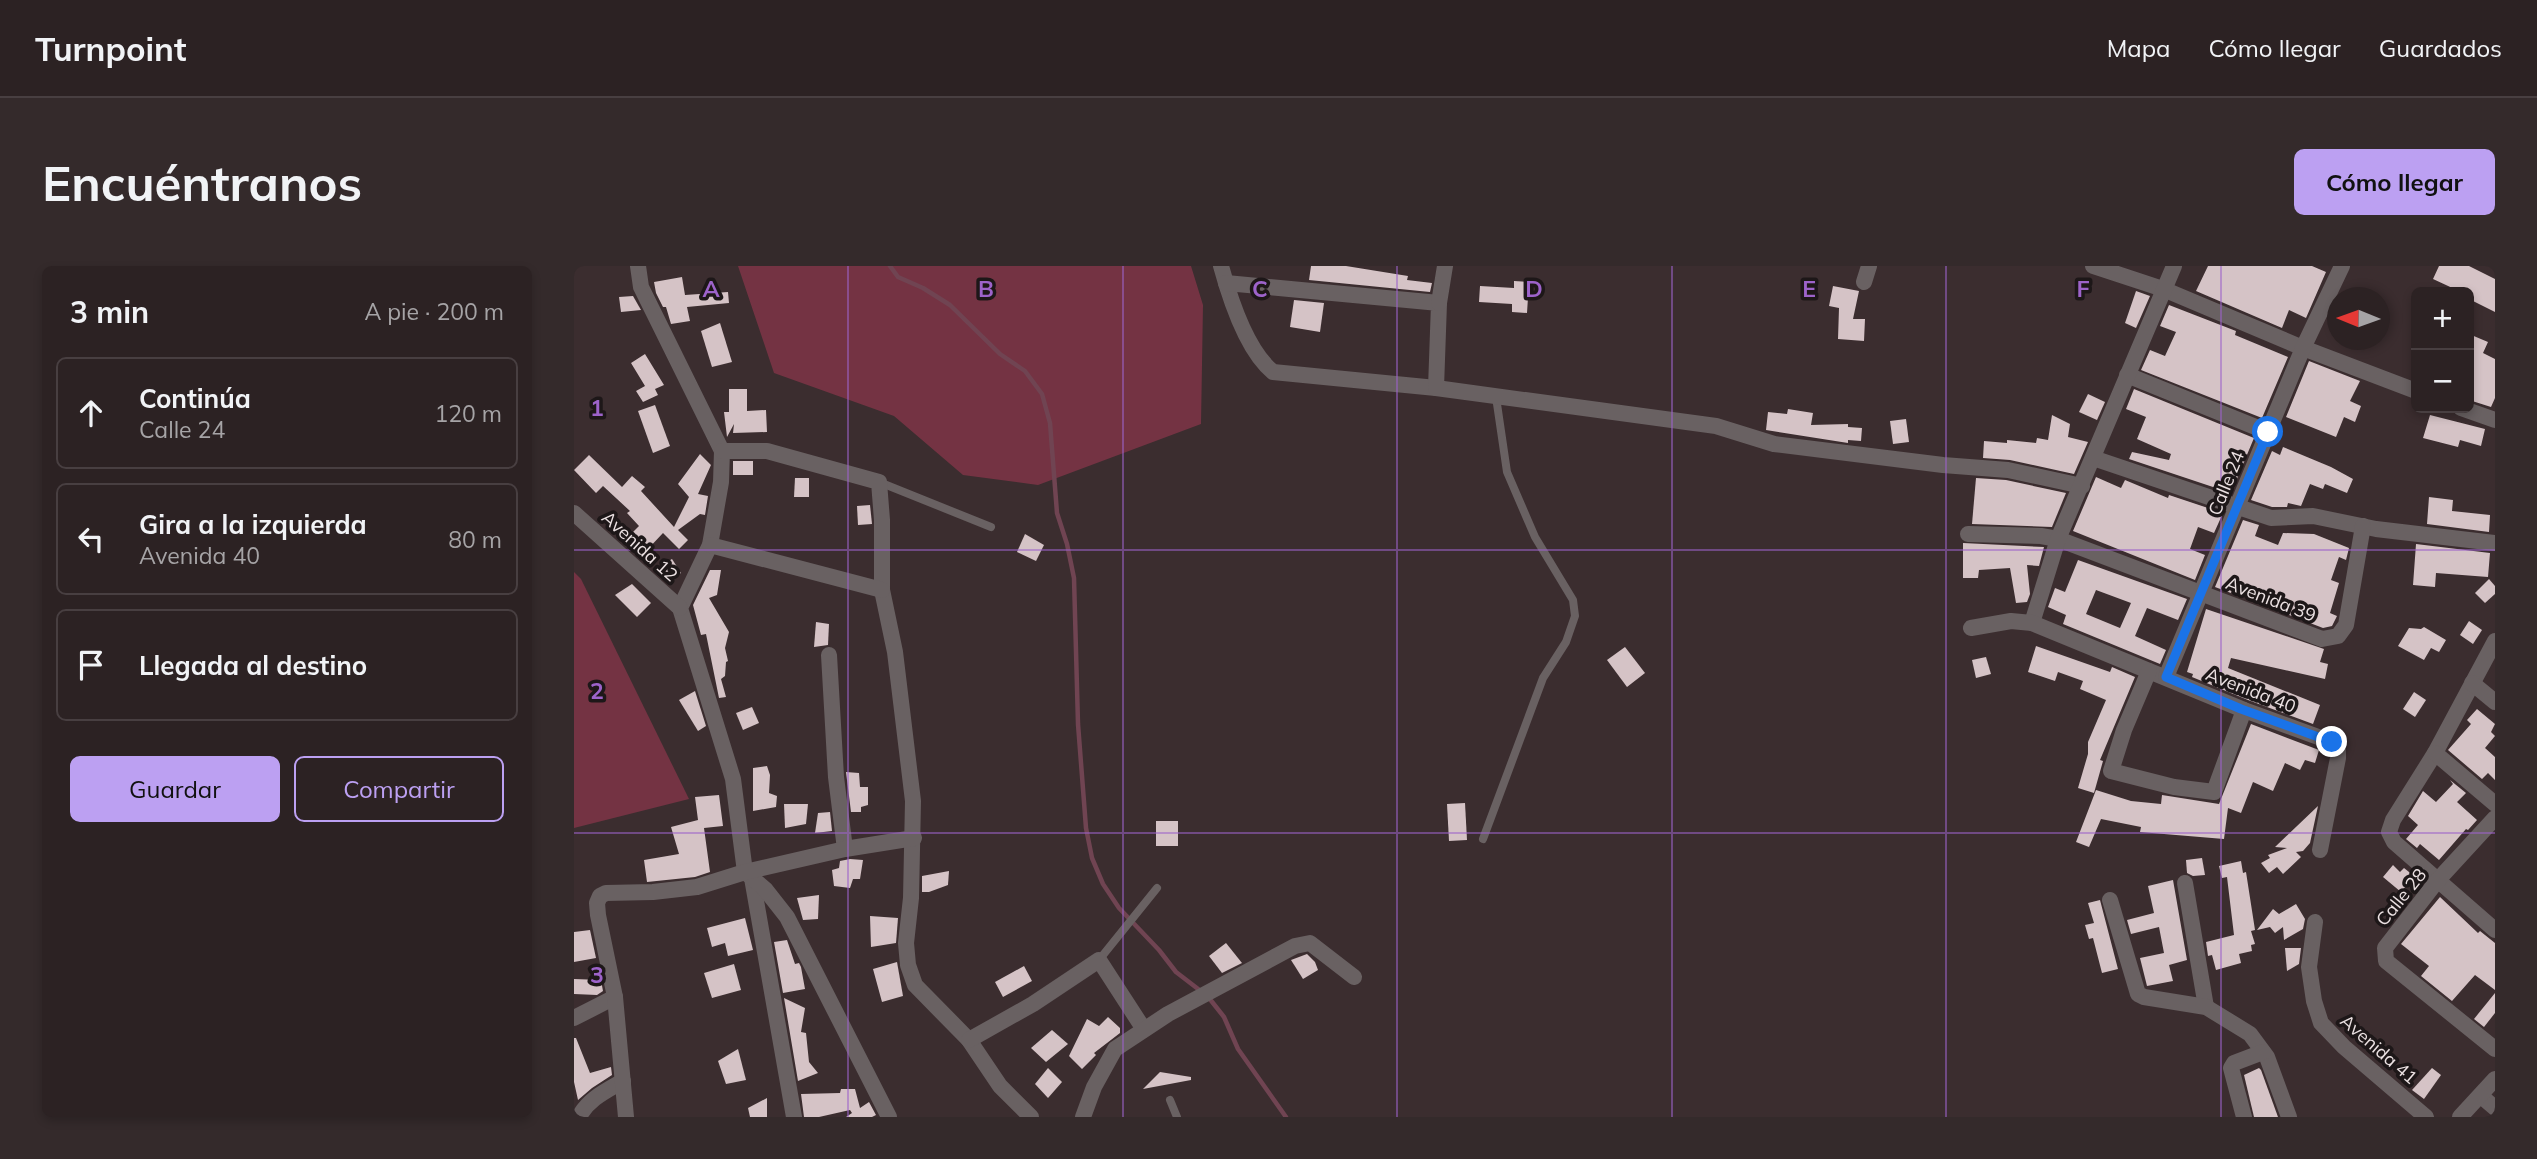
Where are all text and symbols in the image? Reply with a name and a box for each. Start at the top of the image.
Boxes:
text: Turnpoint [35,28,187,69]
text: Mapa [2107,33,2170,63]
text: Cómo llegar [2208,33,2341,63]
text: Guardados [2379,33,2502,63]
button: Cómo llegar [2294,149,2495,215]
text: Encuéntranos [42,152,362,213]
text: A [702,274,720,303]
text: B [978,274,994,303]
text: C [1252,274,1268,303]
text: D [1525,274,1543,303]
text: E [1802,274,1816,303]
text: F [2076,274,2090,303]
north arrow [2327,287,2390,350]
map controls [2411,287,2474,413]
button: + [2411,287,2474,350]
text: 3 min [70,293,149,331]
text: A pie · 200 m [364,297,504,326]
button: − [2411,350,2474,413]
text: Continúa [139,382,251,415]
text: 1 [590,393,604,422]
icon: ahead [72,394,110,432]
text: 120 m [434,399,502,428]
text: Calle 24 [139,415,225,444]
route start [2252,416,2283,447]
street label: Calle 24 [2203,447,2249,519]
street label: Avenida 12 [597,506,683,586]
text: Gira a la izquierda [139,508,367,541]
icon: left [72,520,110,558]
text: 80 m [448,525,502,554]
text: Avenida 40 [139,541,260,570]
street label: Avenida 39 [2223,571,2319,627]
icon: arrive [72,646,110,684]
text: Llegada al destino [139,649,367,682]
street label: Avenida 40 [2203,662,2299,718]
text: 2 [590,676,604,705]
route end [2316,726,2347,757]
button: Guardar [70,756,280,822]
button: Compartir [294,756,504,822]
street label: Calle 28 [2371,864,2431,930]
text: 3 [590,960,604,989]
street label: Avenida 41 [2336,1009,2422,1089]

